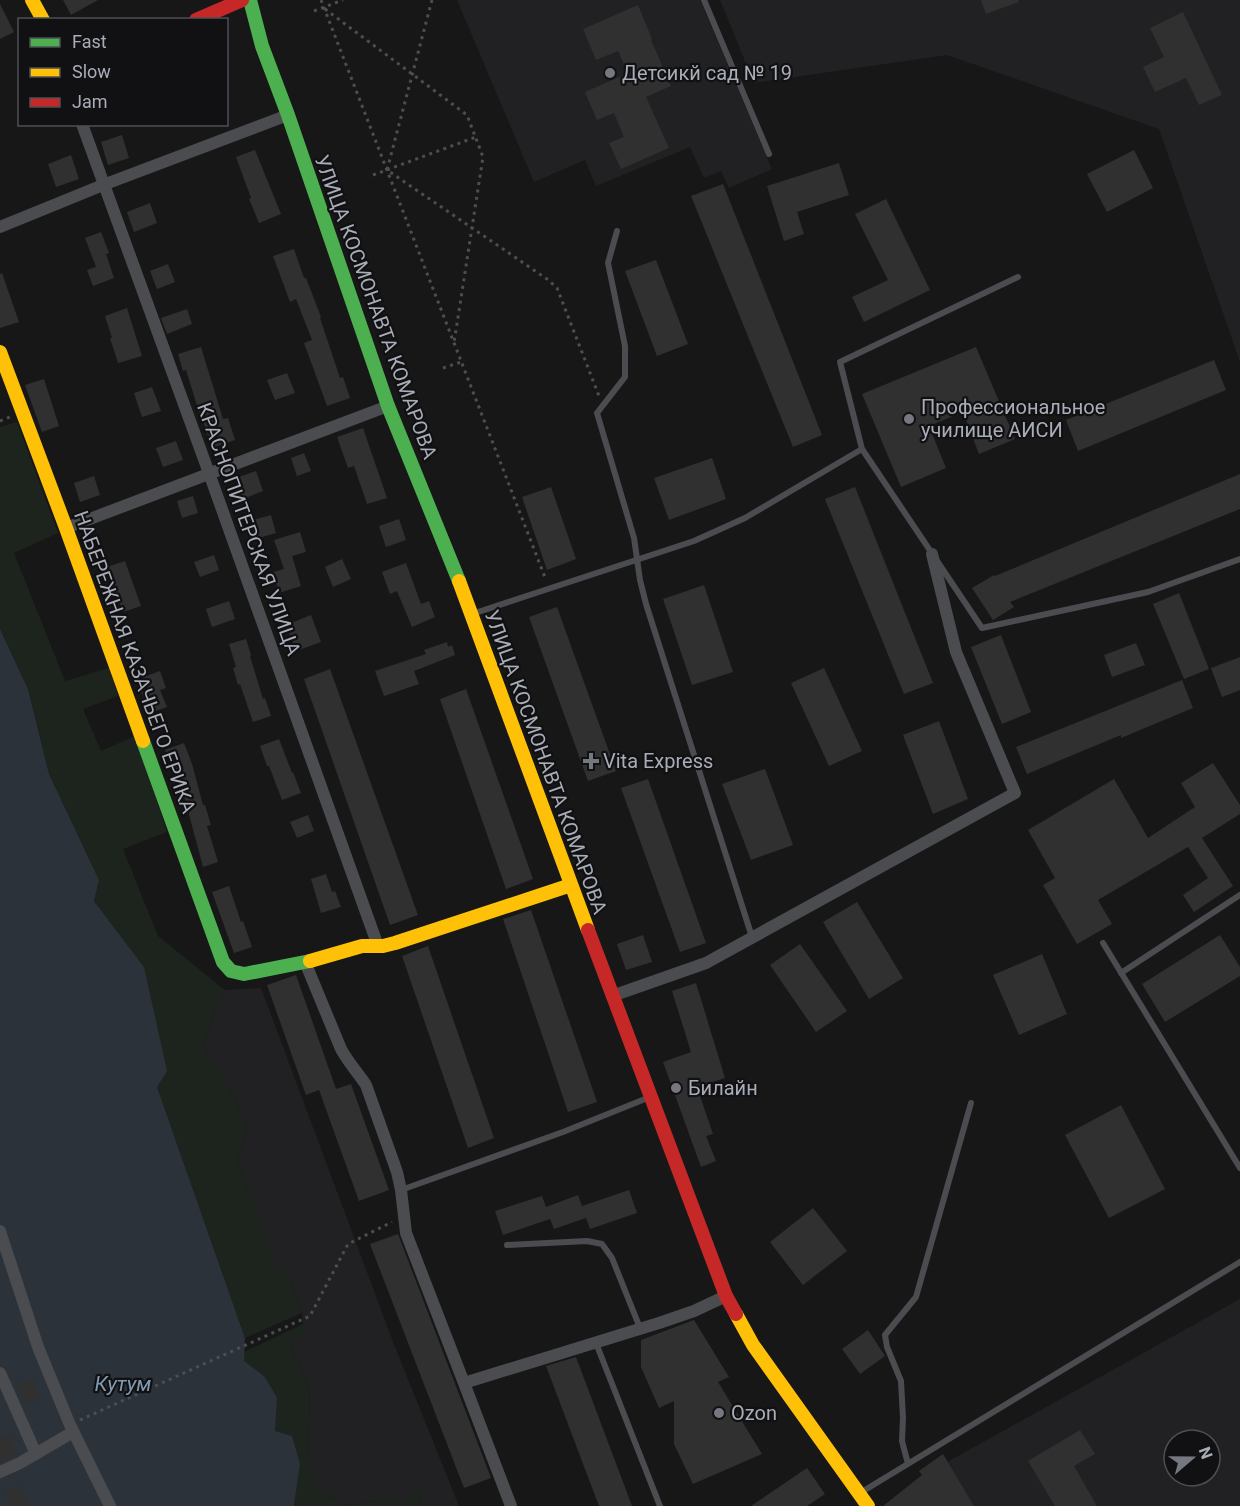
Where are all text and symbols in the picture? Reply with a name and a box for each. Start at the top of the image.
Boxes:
legend [18,18,228,126]
text: Fast [72,31,107,52]
text: Slow [72,61,111,82]
place label: Детсикй сад № 19 [622,61,792,85]
marker: Детсикй сад № 19 [603,66,617,80]
text: Jam [72,91,108,112]
street label: УЛИЦА КОСМОНАВТА КОМАРОВА [310,152,442,462]
place label: Профессиональное училище АИСИ [921,395,1105,442]
street label: КРАСНОПИТЕРСКАЯ УЛИЦА [192,399,306,659]
marker: Профессиональное училище АИСИ [902,412,916,426]
street label: НАБЕРЕЖНАЯ КАЗАЧЬЕГО ЕРИКА [69,508,201,816]
street label: УЛИЦА КОСМОНАВТА КОМАРОВА [480,607,612,917]
place label: Vita Express [603,749,713,773]
marker: Vita Express [584,754,598,768]
place label: Билайн [688,1076,758,1100]
marker: Билайн [669,1081,683,1095]
water label: Кутум [95,1372,151,1396]
place label: Ozon [731,1401,777,1425]
marker: Ozon [712,1406,726,1420]
north arrow [1162,1428,1222,1488]
text: N [1195,1444,1216,1462]

